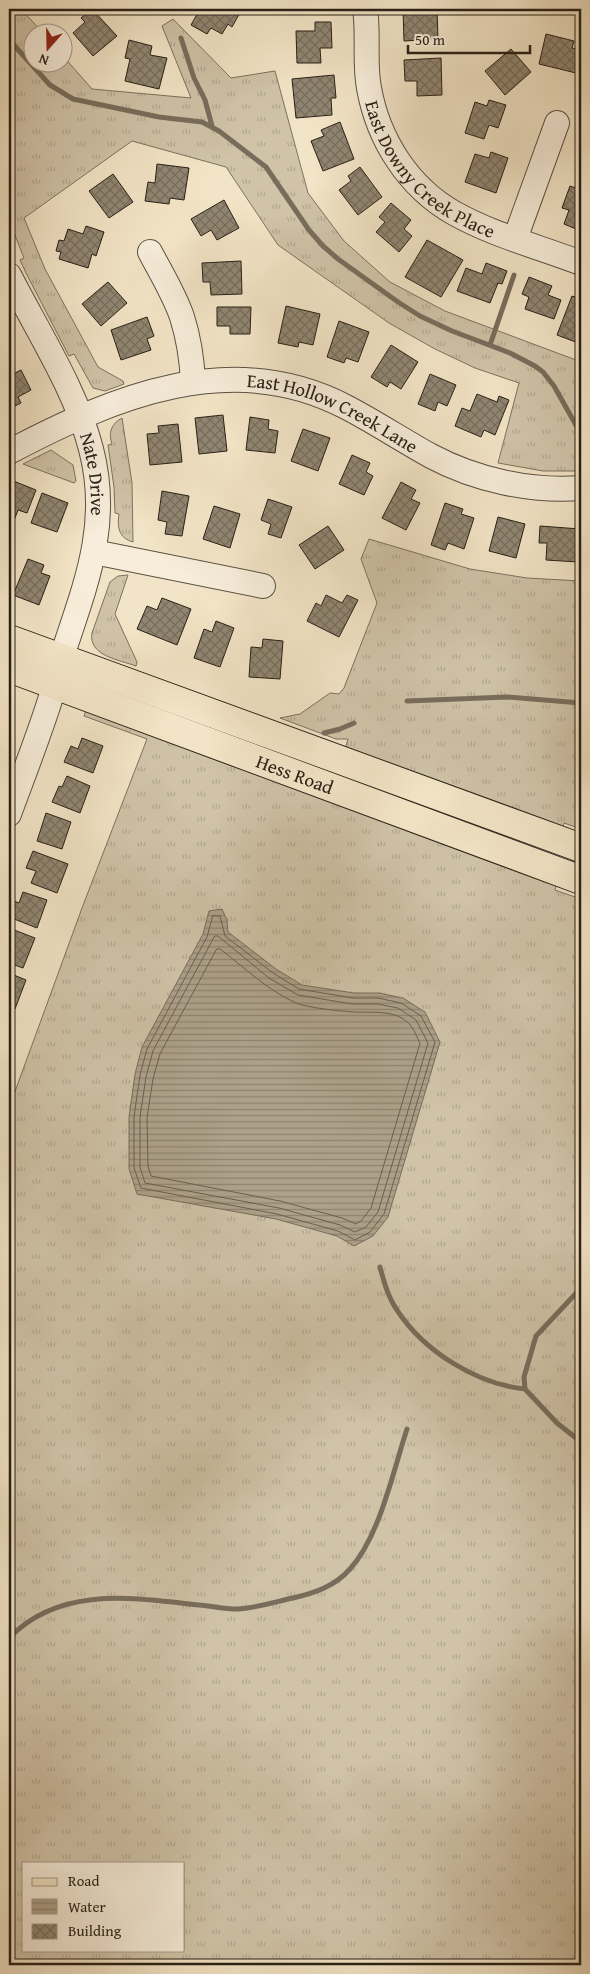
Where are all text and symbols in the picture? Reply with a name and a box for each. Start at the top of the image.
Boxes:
north arrow [22,22,72,72]
scale bar [408,22,530,54]
text: 50 m [415,29,446,50]
text: N [35,49,51,71]
street label: East Downy Creek Place [358,97,500,245]
street label: East Hollow Creek Lane [246,366,423,460]
street label: Nate Drive [73,429,112,516]
street label: Hess Road [252,747,338,801]
legend [22,1862,185,1952]
text: Road [68,1870,99,1891]
text: Water [68,1896,106,1917]
text: Building [68,1920,122,1941]

